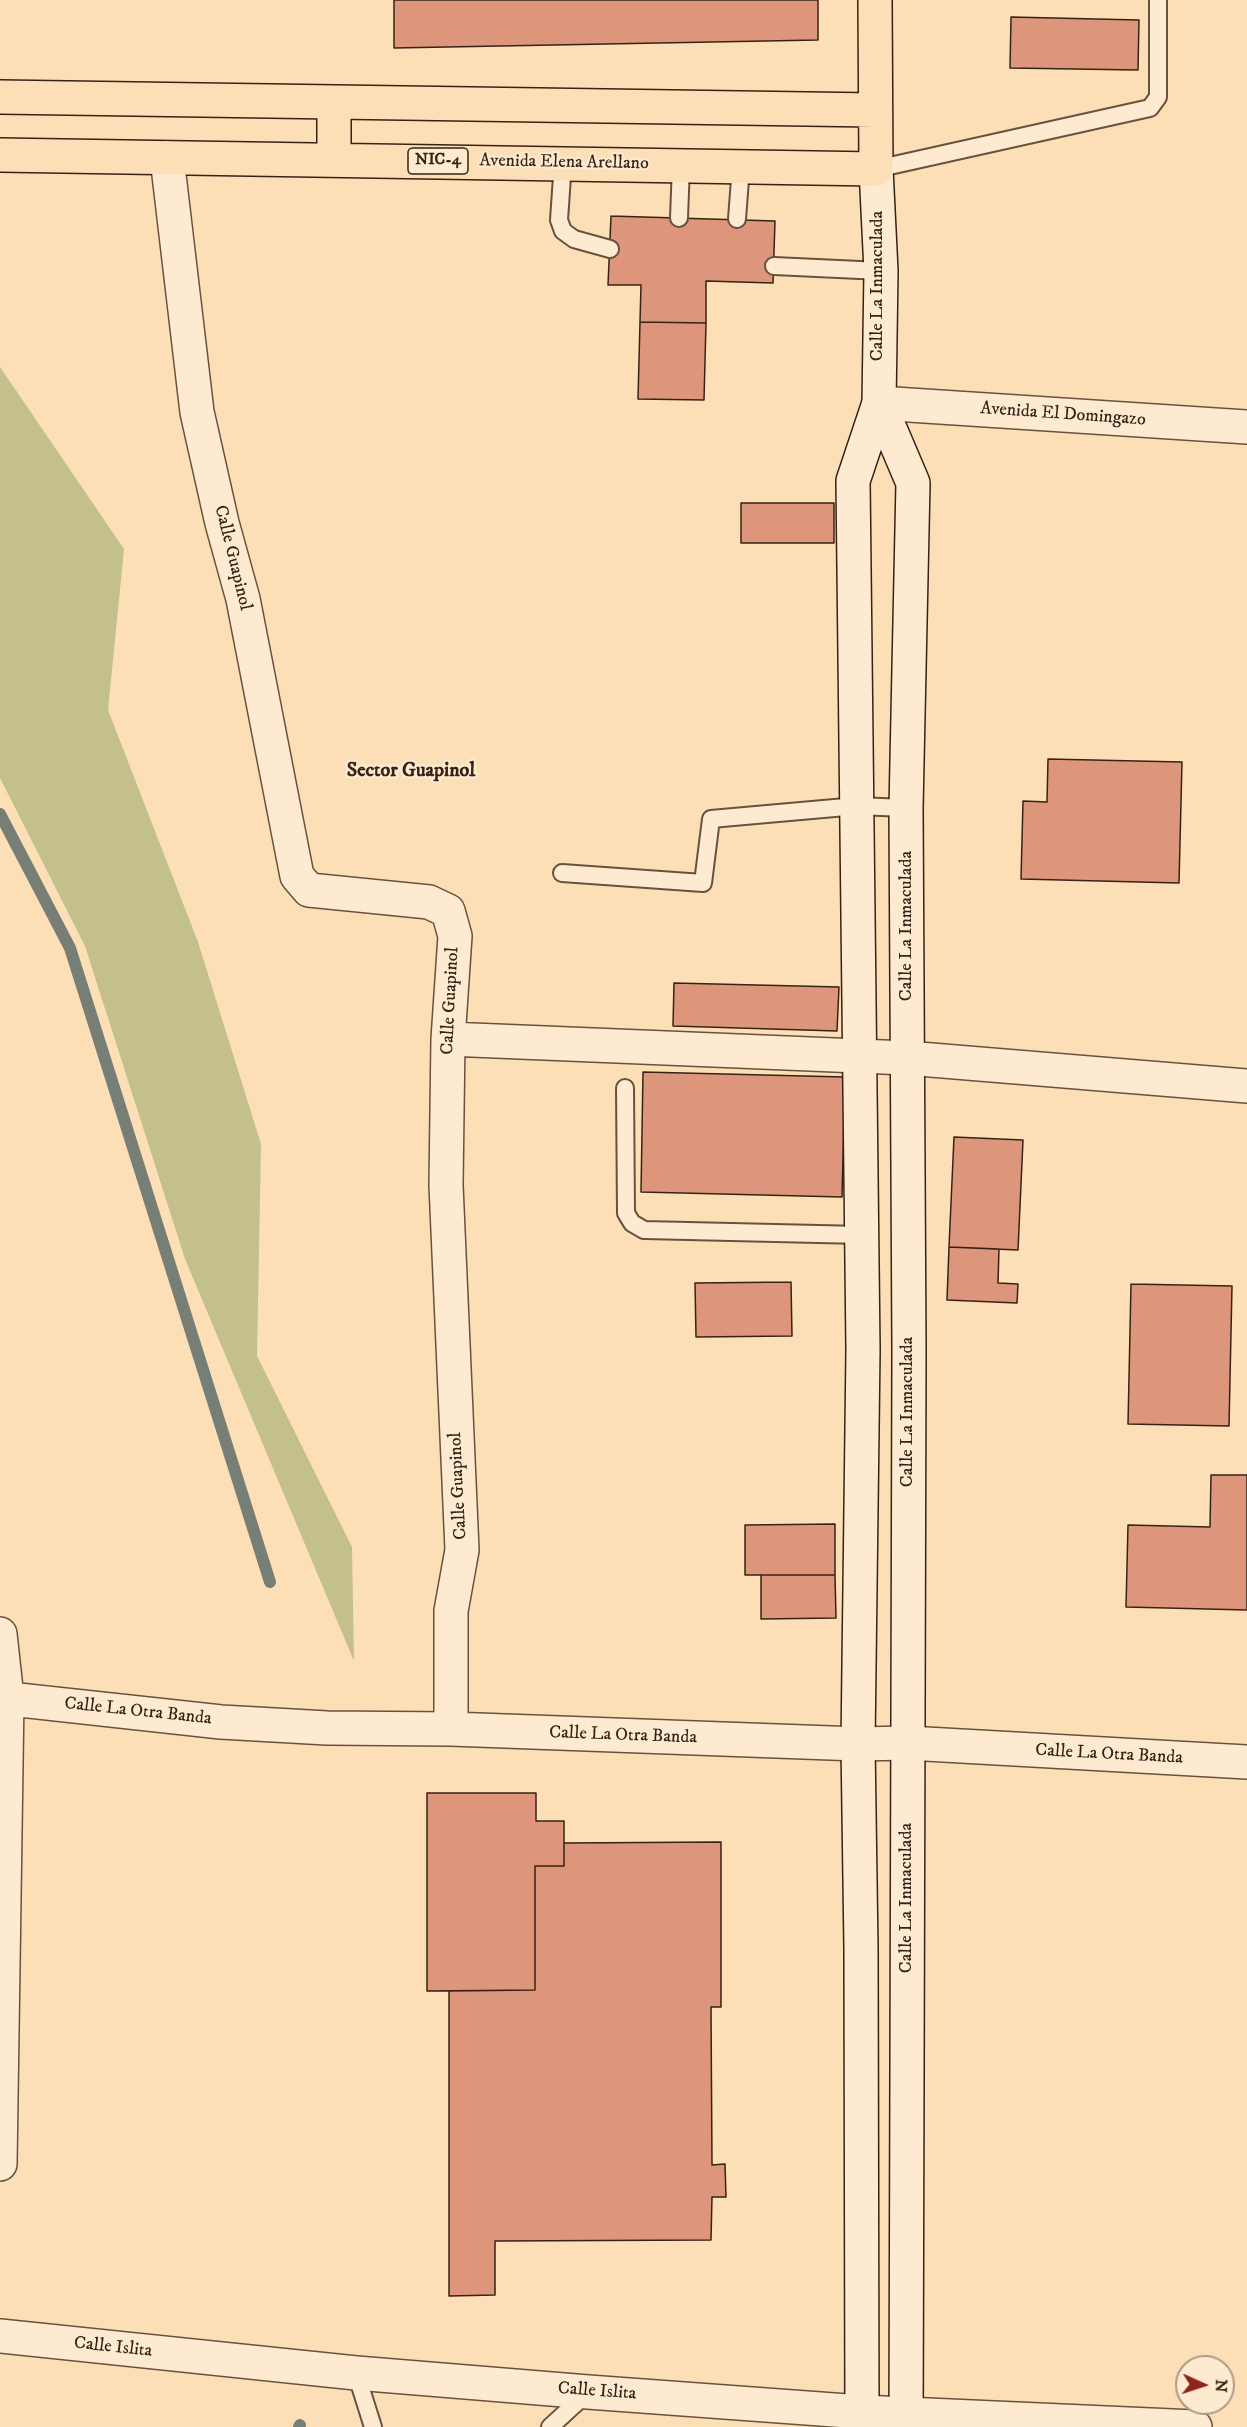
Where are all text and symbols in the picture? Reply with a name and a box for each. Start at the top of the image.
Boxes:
road number: NIC-4 [408,148,468,174]
street label: Avenida Elena Arellano [479,151,649,175]
street label: Calle La Inmaculada [867,211,889,361]
street label: Avenida El Domingazo [980,398,1146,432]
street label: Calle Guapinol [208,503,256,613]
district label: Sector Guapinol [347,760,475,784]
street label: Calle La Inmaculada [896,851,918,1001]
street label: Calle Guapinol [437,947,465,1055]
street label: Calle La Inmaculada [897,1337,919,1487]
street label: Calle Guapinol [445,1432,473,1540]
street label: Calle La Otra Banda [63,1694,213,1730]
street label: Calle La Otra Banda [549,1723,697,1749]
street label: Calle La Otra Banda [1035,1740,1183,1770]
street label: Calle La Inmaculada [896,1823,918,1973]
street label: Calle Islita [73,2333,153,2363]
north arrow [1175,2355,1235,2415]
street label: Calle Islita [557,2378,637,2406]
text: N [1211,2379,1231,2393]

